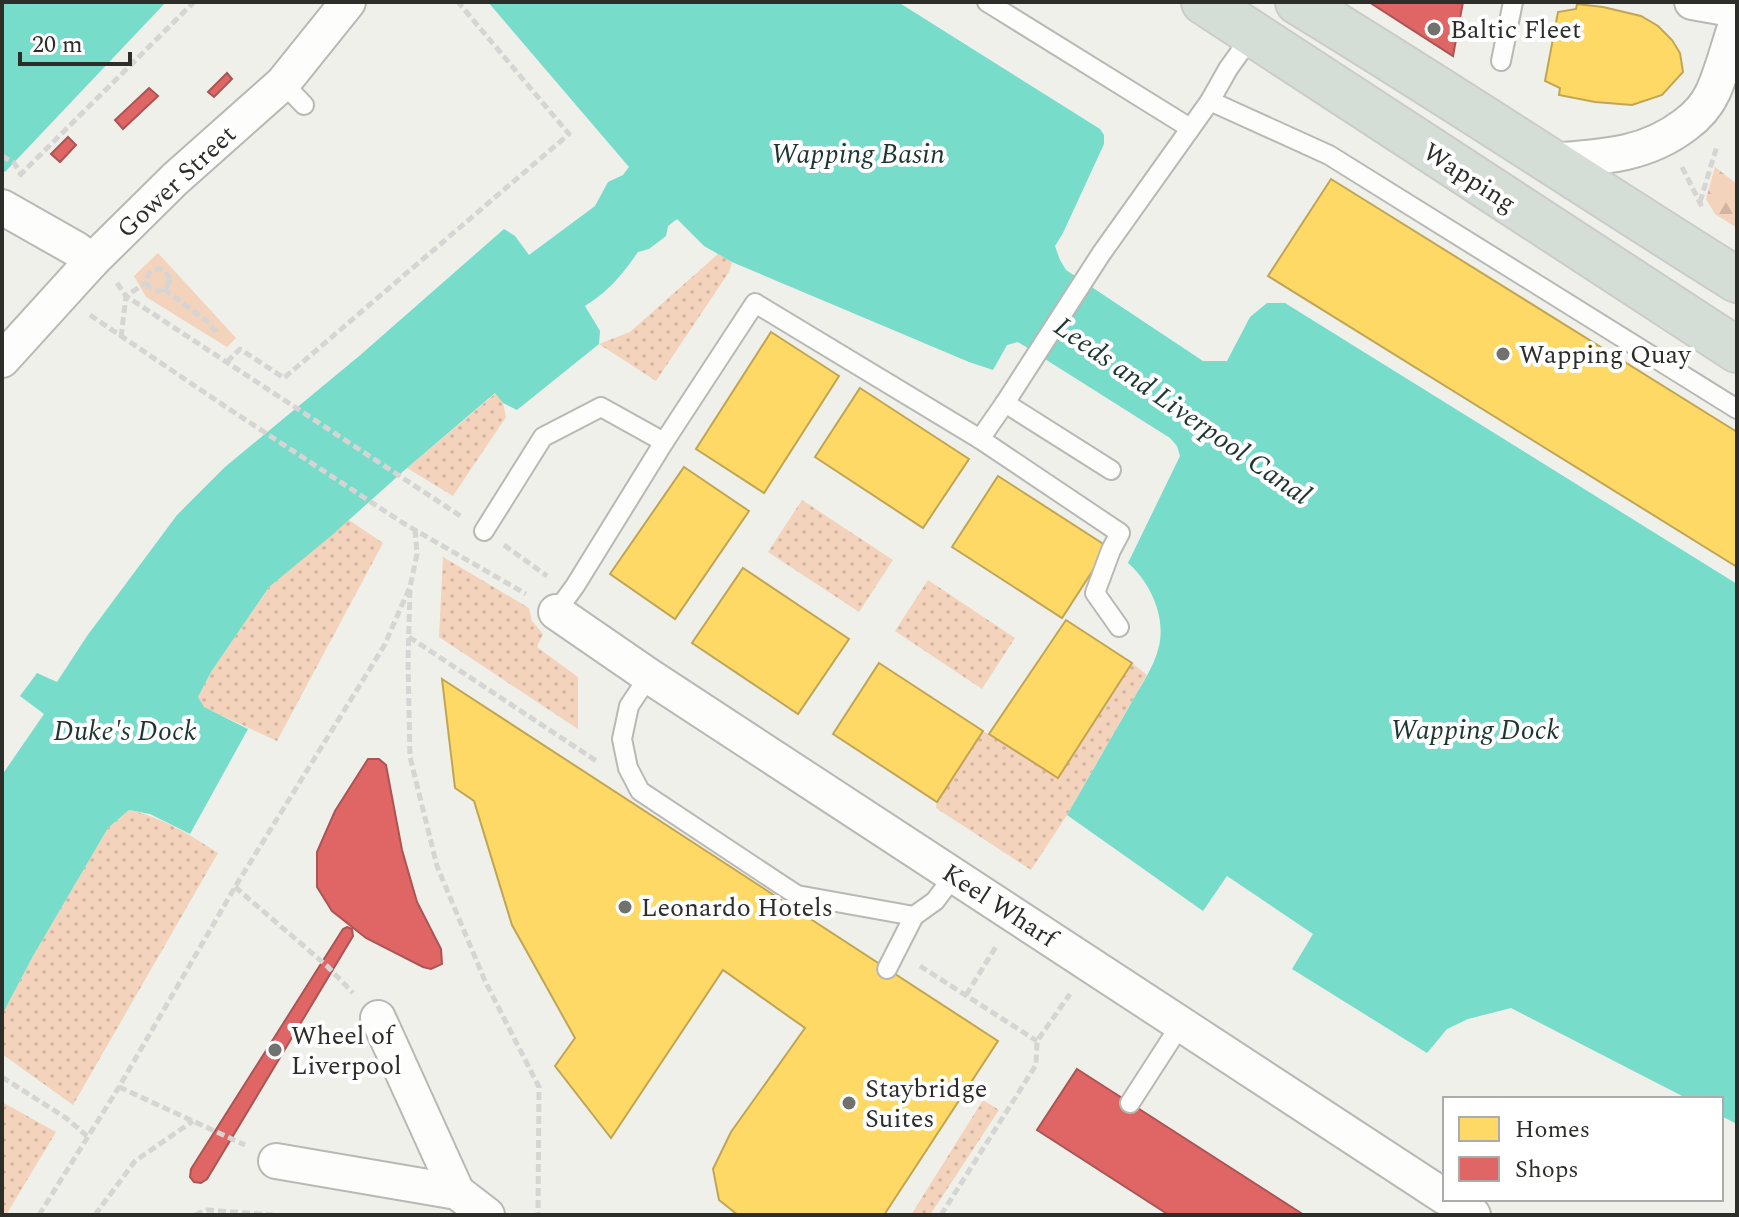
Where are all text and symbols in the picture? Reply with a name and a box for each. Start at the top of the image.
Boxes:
place label: Baltic Fleet [1450,10,1581,50]
scale bar [20,16,130,66]
marker: Baltic Fleet [1425,20,1443,38]
text: 20 m [32,27,83,63]
street label: Gower Street [108,116,246,248]
water label: Wapping Basin [771,133,945,176]
street label: Wapping [1415,133,1524,223]
water label: Leeds and Liverpool Canal [1045,306,1320,516]
place label: Wapping Quay [1519,335,1692,375]
marker: Wapping Quay [1494,345,1512,363]
water label: Wapping Dock [1391,709,1559,752]
water label: Duke's Dock [53,710,197,753]
street label: Keel Wharf [934,854,1067,959]
place label: Leonardo Hotels [641,888,833,928]
marker: Leonardo Hotels [616,898,634,916]
place label: Wheel of Liverpool [291,1016,402,1086]
marker: Wheel of Liverpool [266,1041,284,1059]
place label: Staybridge Suites [865,1069,987,1139]
marker: Staybridge Suites [840,1094,858,1112]
legend [1443,1097,1723,1201]
text: Homes [1515,1112,1590,1148]
text: Shops [1515,1152,1579,1188]

